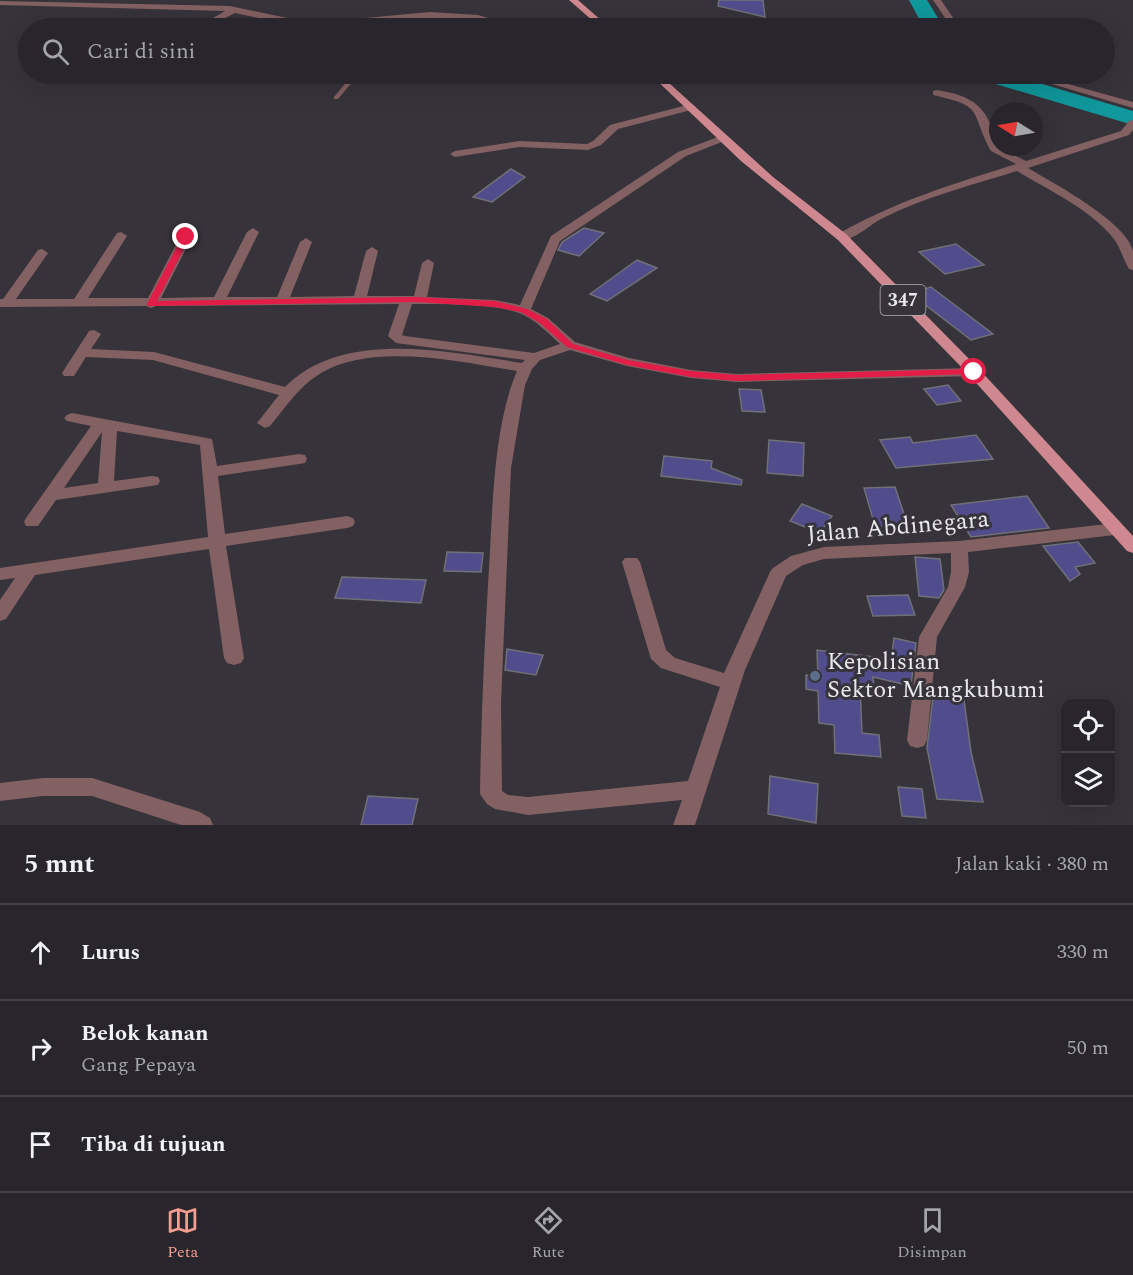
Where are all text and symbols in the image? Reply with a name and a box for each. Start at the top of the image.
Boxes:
search box [18,18,1115,84]
icon: search [39,35,72,68]
text: Cari di sini [87,35,196,68]
north arrow [989,102,1043,156]
route end [172,223,198,249]
road number: 347 [880,285,926,315]
route start [960,358,986,384]
street label: Jalan Abdinegara [805,501,991,553]
place label: Kepolisian Sektor Mangkubumi [827,644,1045,708]
marker: Kepolisian Sektor Mangkubumi [808,669,822,683]
map controls [1061,699,1115,807]
button: locate [1061,699,1115,753]
button: layers [1061,753,1115,807]
text: 5 mnt [24,844,95,884]
text: Jalan kaki · 380 m [955,849,1109,879]
icon: ahead [24,936,57,969]
text: Lurus [81,936,140,969]
text: 330 m [1057,937,1109,967]
text: Belok kanan [81,1017,209,1050]
icon: right [24,1032,57,1065]
text: 50 m [1067,1033,1109,1063]
text: Gang Pepaya [81,1050,196,1080]
icon: arrive [24,1128,57,1161]
text: Tiba di tujuan [81,1128,226,1161]
tab: Peta [166,1204,199,1264]
tab: Rute [532,1204,565,1264]
tab: Disimpan [897,1204,967,1264]

